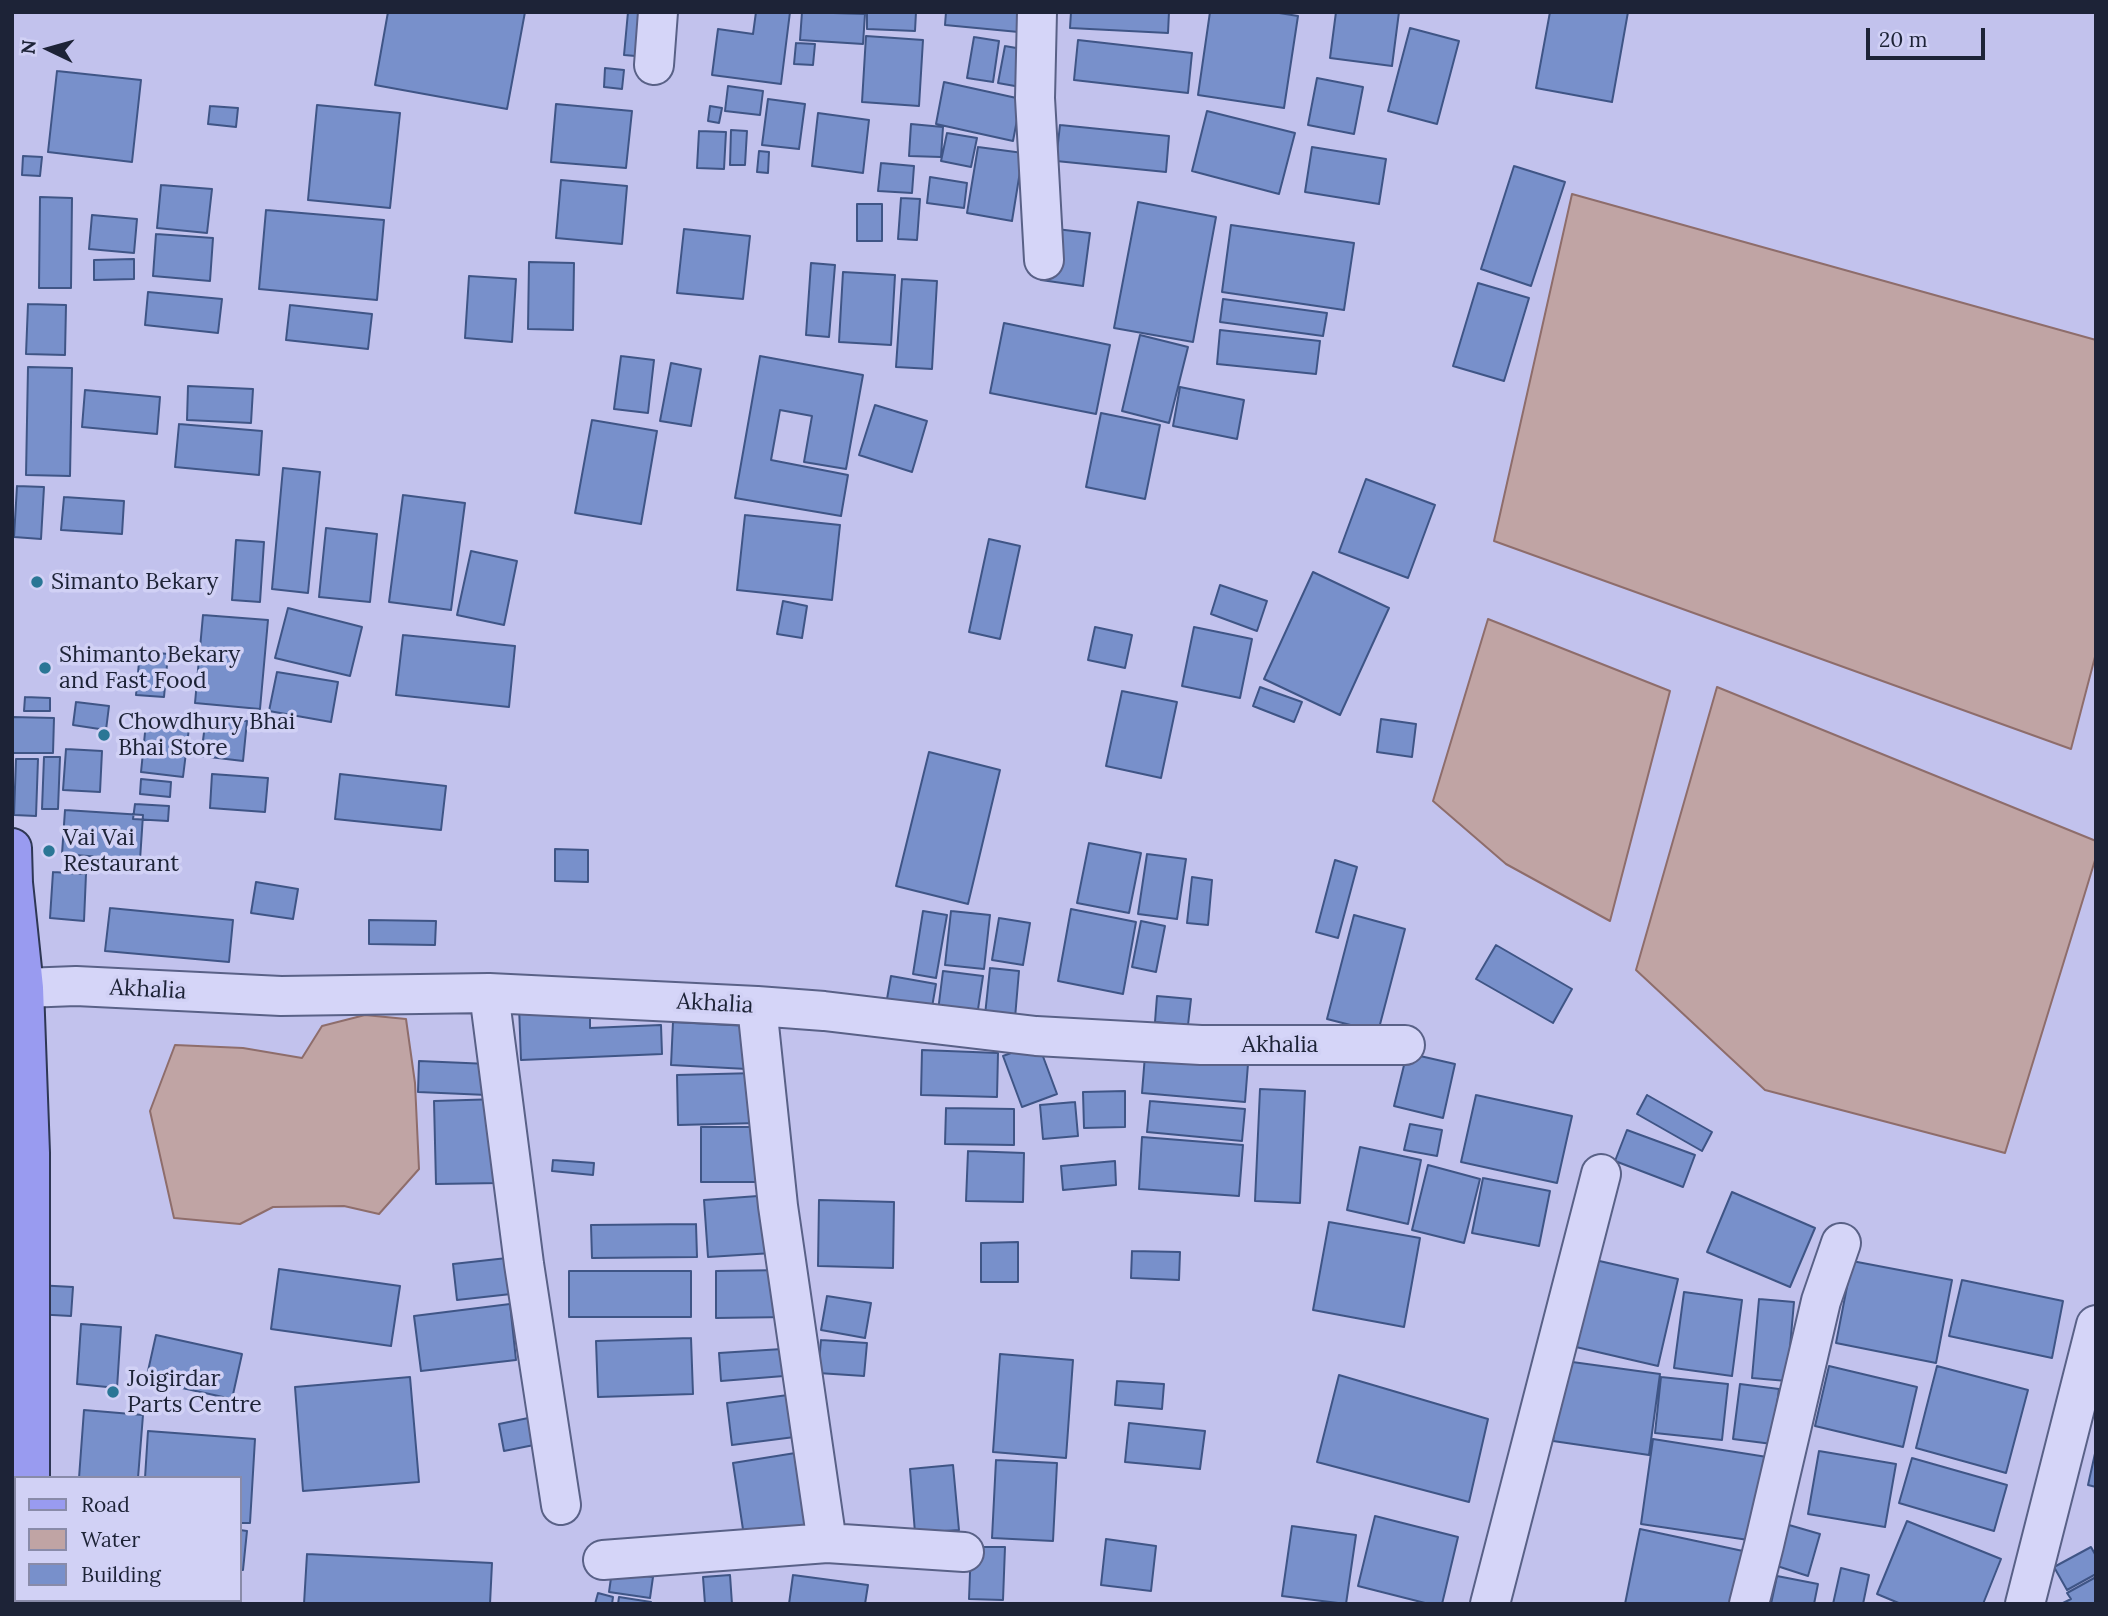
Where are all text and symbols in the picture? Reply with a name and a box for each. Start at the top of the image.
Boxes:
north arrow [14,14,84,84]
scale bar [1870,14,1989,58]
text: 20 m [1879,26,1928,53]
text: N [15,39,41,56]
place label: Simanto Bekary [51,568,218,596]
marker: Simanto Bekary [29,574,45,590]
place label: Shimanto Bekary and Fast Food [59,641,240,695]
marker: Shimanto Bekary and Fast Food [37,660,53,676]
place label: Chowdhury Bhai Bhai Store [118,708,295,762]
marker: Chowdhury Bhai Bhai Store [96,727,112,743]
place label: Vai Vai Restaurant [63,824,179,878]
marker: Vai Vai Restaurant [41,843,57,859]
street label: Akhalia [109,974,187,1006]
street label: Akhalia [676,988,754,1020]
street label: Akhalia [1242,1031,1318,1059]
place label: Joigirdar Parts Centre [127,1365,262,1419]
marker: Joigirdar Parts Centre [105,1384,121,1400]
legend [14,1476,242,1602]
text: Road [81,1491,130,1518]
text: Water [81,1526,140,1553]
text: Building [81,1561,161,1588]

